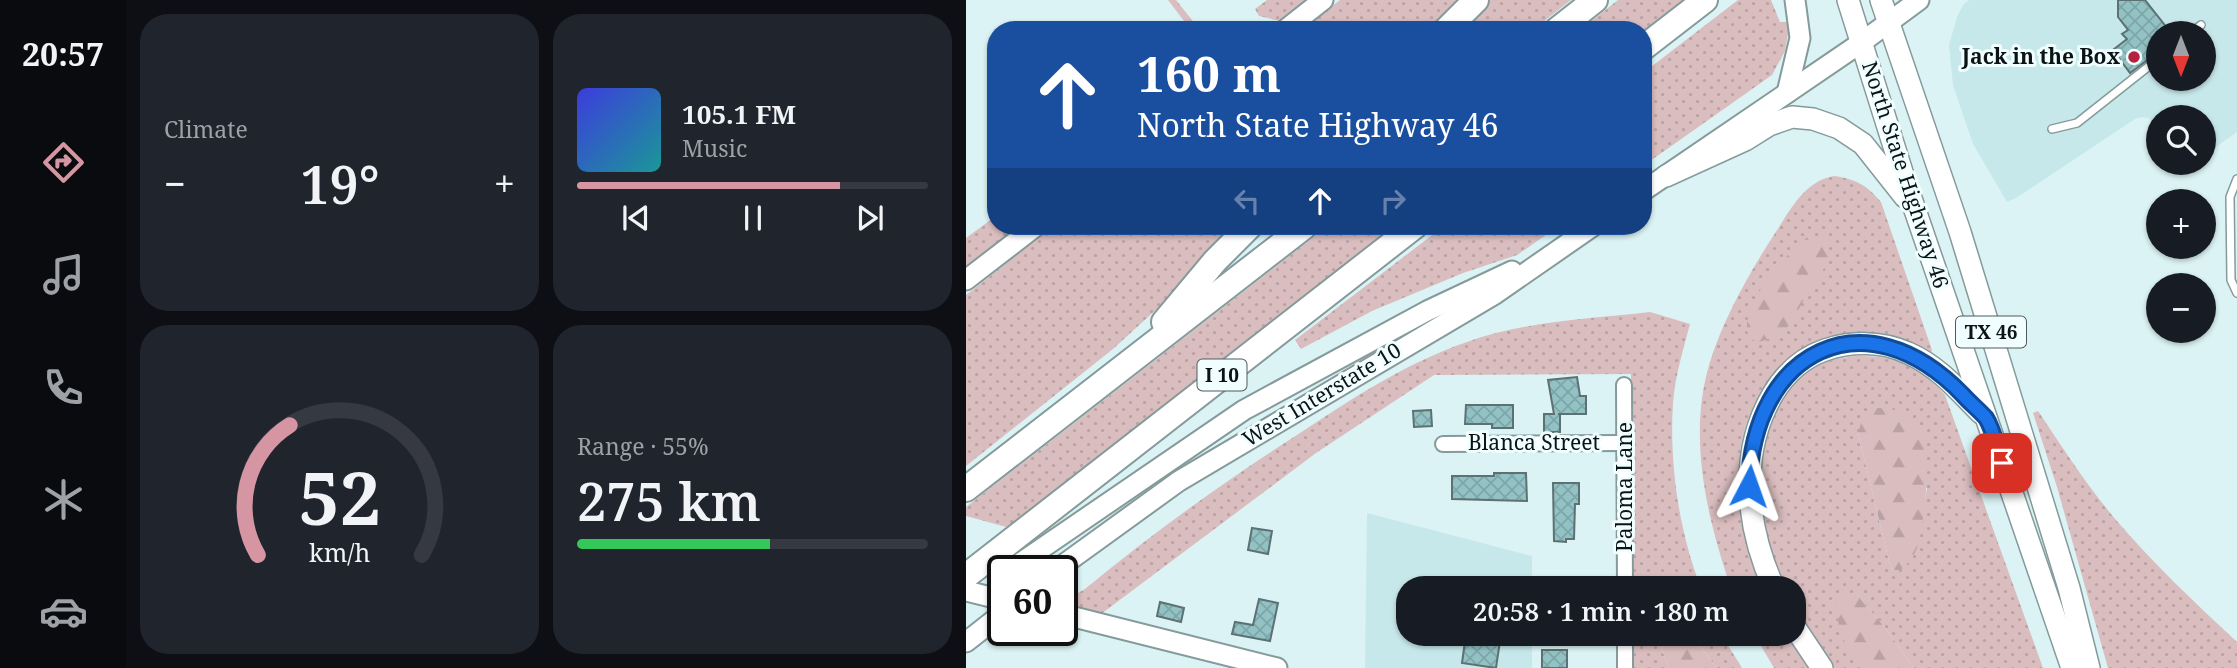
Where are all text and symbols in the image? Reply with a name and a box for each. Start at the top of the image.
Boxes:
north arrow [2146,21,2216,91]
map controls [2146,21,2216,343]
text: 20:57 [22,32,104,75]
text: 160 m [1137,40,1281,106]
place label: Jack in the Box [1961,42,2120,70]
icon: ahead [1022,49,1113,140]
marker: Jack in the Box [2126,49,2142,65]
street label: North State Highway 46 [1856,58,1956,292]
text: 105.1 FM [682,96,796,132]
text: North State Highway 46 [1137,103,1499,146]
button: search [2146,105,2216,175]
text: Climate [164,113,248,145]
text: Music [682,132,747,164]
icon: directions [39,138,88,187]
text: 19° [300,148,380,219]
text: − [164,157,186,209]
text: + [494,157,515,209]
icon: left [1228,182,1266,220]
icon: ahead [1301,182,1339,220]
icon: right [1374,182,1412,220]
button: + [2146,189,2216,259]
icon: previous [617,199,655,237]
icon: pause [734,199,772,237]
icon: next [851,199,889,237]
icon: music [39,250,88,299]
button: − [2146,273,2216,343]
road number: TX 46 [1956,316,2026,348]
street label: West Interstate 10 [1237,336,1406,453]
road number: I 10 [1198,360,1246,390]
icon: phone [39,363,88,412]
street label: Paloma Lane [1610,422,1638,552]
street label: Blanca Street [1468,428,1600,456]
text: Range · 55% [577,430,709,462]
pin [1972,433,2032,493]
icon: arrive [1983,444,2021,482]
text: 52 [298,448,381,547]
position arrow [1712,449,1786,523]
text: 275 km [577,465,761,536]
icon: climate [39,475,88,524]
text: km/h [309,535,370,569]
speed limit sign: 60 [987,555,1078,646]
icon: car [39,587,88,636]
text: 20:58 · 1 min · 180 m [1473,593,1729,629]

